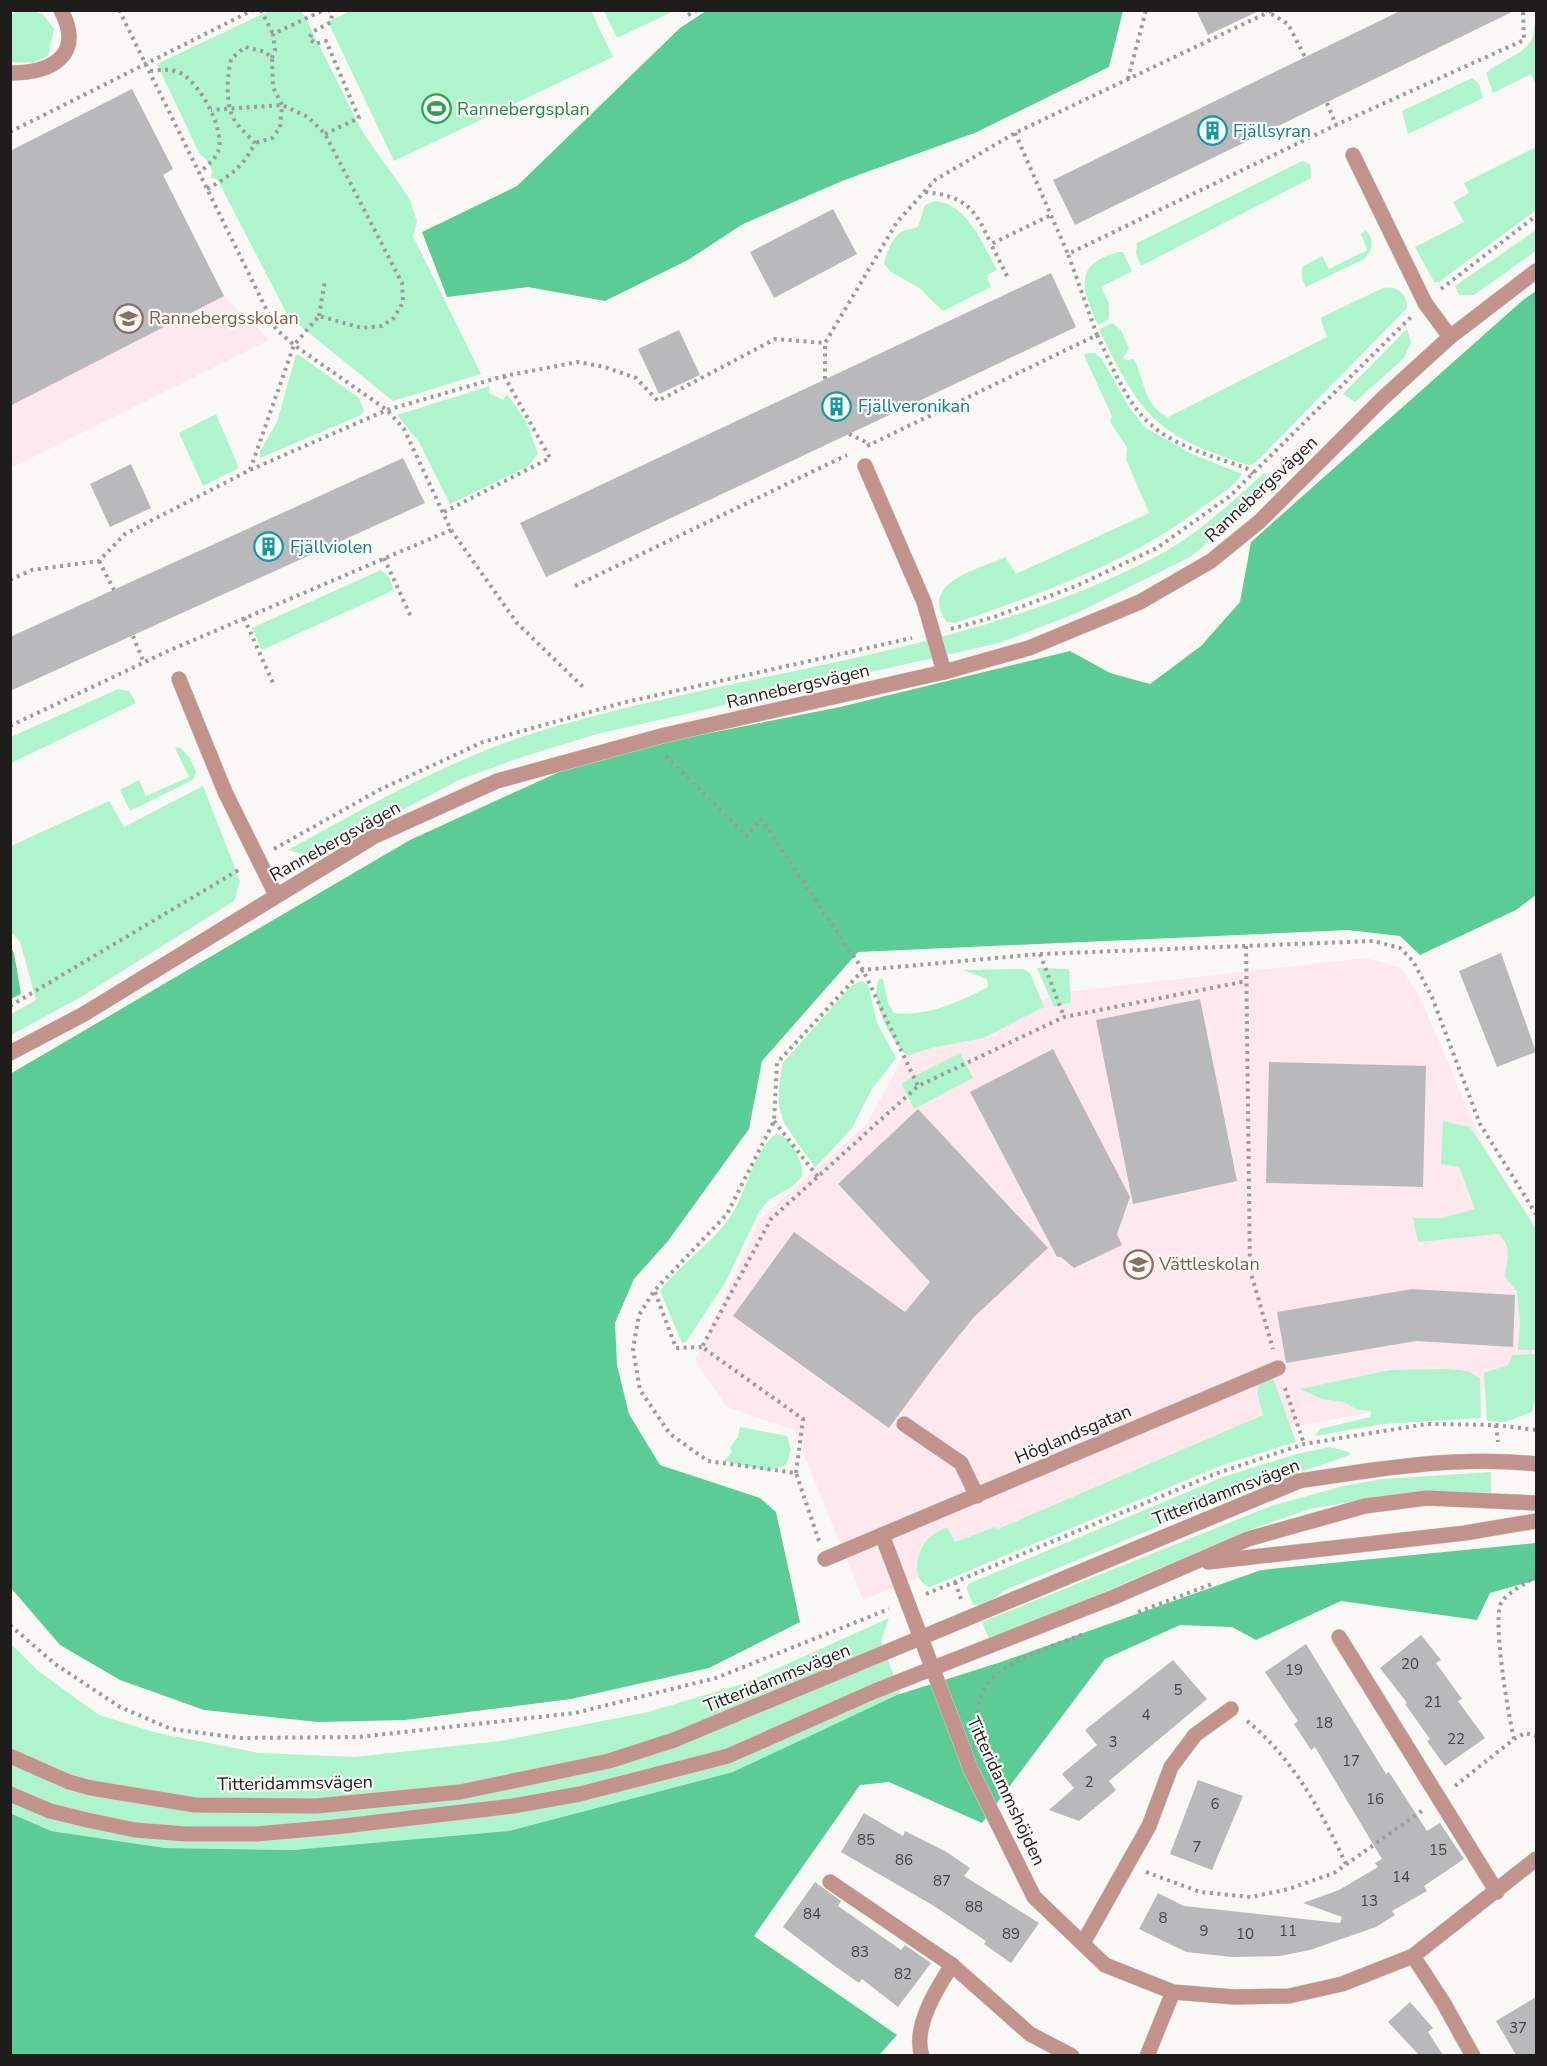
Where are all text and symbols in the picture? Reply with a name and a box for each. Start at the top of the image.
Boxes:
sports icon: Rannebergsplan [420,93,452,125]
place label: Rannebergsplan [457,97,590,121]
building icon: Fjällsyran [1196,115,1228,147]
place label: Fjällsyran [1233,119,1311,143]
school or university icon: Rannebergsskolan [112,302,144,334]
place label: Rannebergsskolan [149,306,299,330]
building icon: Fjällveronikan [821,390,853,422]
place label: Fjällveronikan [858,394,970,418]
street label: Rannebergsvägen [1199,430,1323,548]
building icon: Fjällviolen [253,531,285,563]
place label: Fjällviolen [290,535,373,559]
street label: Rannebergsvägen [724,658,872,714]
street label: Rannebergsvägen [265,795,405,887]
school or university icon: Vättleskolan [1122,1248,1154,1280]
place label: Vättleskolan [1158,1252,1260,1276]
street label: Höglandsgatan [1011,1399,1135,1469]
street label: Titteridammsvägen [1149,1453,1303,1531]
street label: Titteridammsvägen [700,1638,854,1718]
house number: 20 [1401,1654,1419,1674]
house number: 19 [1285,1660,1303,1680]
house number: 5 [1173,1680,1183,1700]
house number: 21 [1424,1692,1442,1712]
house number: 4 [1141,1705,1151,1725]
street label: Titteridammshöjden [961,1713,1051,1869]
house number: 18 [1315,1713,1333,1733]
house number: 22 [1447,1729,1465,1749]
house number: 3 [1108,1732,1118,1752]
house number: 17 [1342,1751,1360,1771]
street label: Titteridammsvägen [217,1770,373,1796]
house number: 2 [1084,1772,1094,1792]
house number: 16 [1366,1789,1384,1809]
house number: 6 [1210,1794,1220,1814]
house number: 85 [857,1830,875,1850]
house number: 7 [1192,1837,1202,1857]
house number: 15 [1429,1840,1447,1860]
house number: 86 [895,1850,913,1870]
house number: 14 [1392,1867,1410,1887]
house number: 87 [933,1871,951,1891]
house number: 13 [1360,1891,1378,1911]
house number: 88 [965,1897,983,1917]
house number: 84 [803,1904,821,1924]
house number: 8 [1158,1908,1168,1928]
house number: 9 [1199,1921,1209,1941]
house number: 11 [1279,1921,1297,1941]
house number: 89 [1002,1924,1020,1944]
house number: 10 [1236,1924,1254,1944]
house number: 83 [851,1942,869,1962]
house number: 82 [894,1964,912,1984]
house number: 37 [1509,2018,1527,2038]

